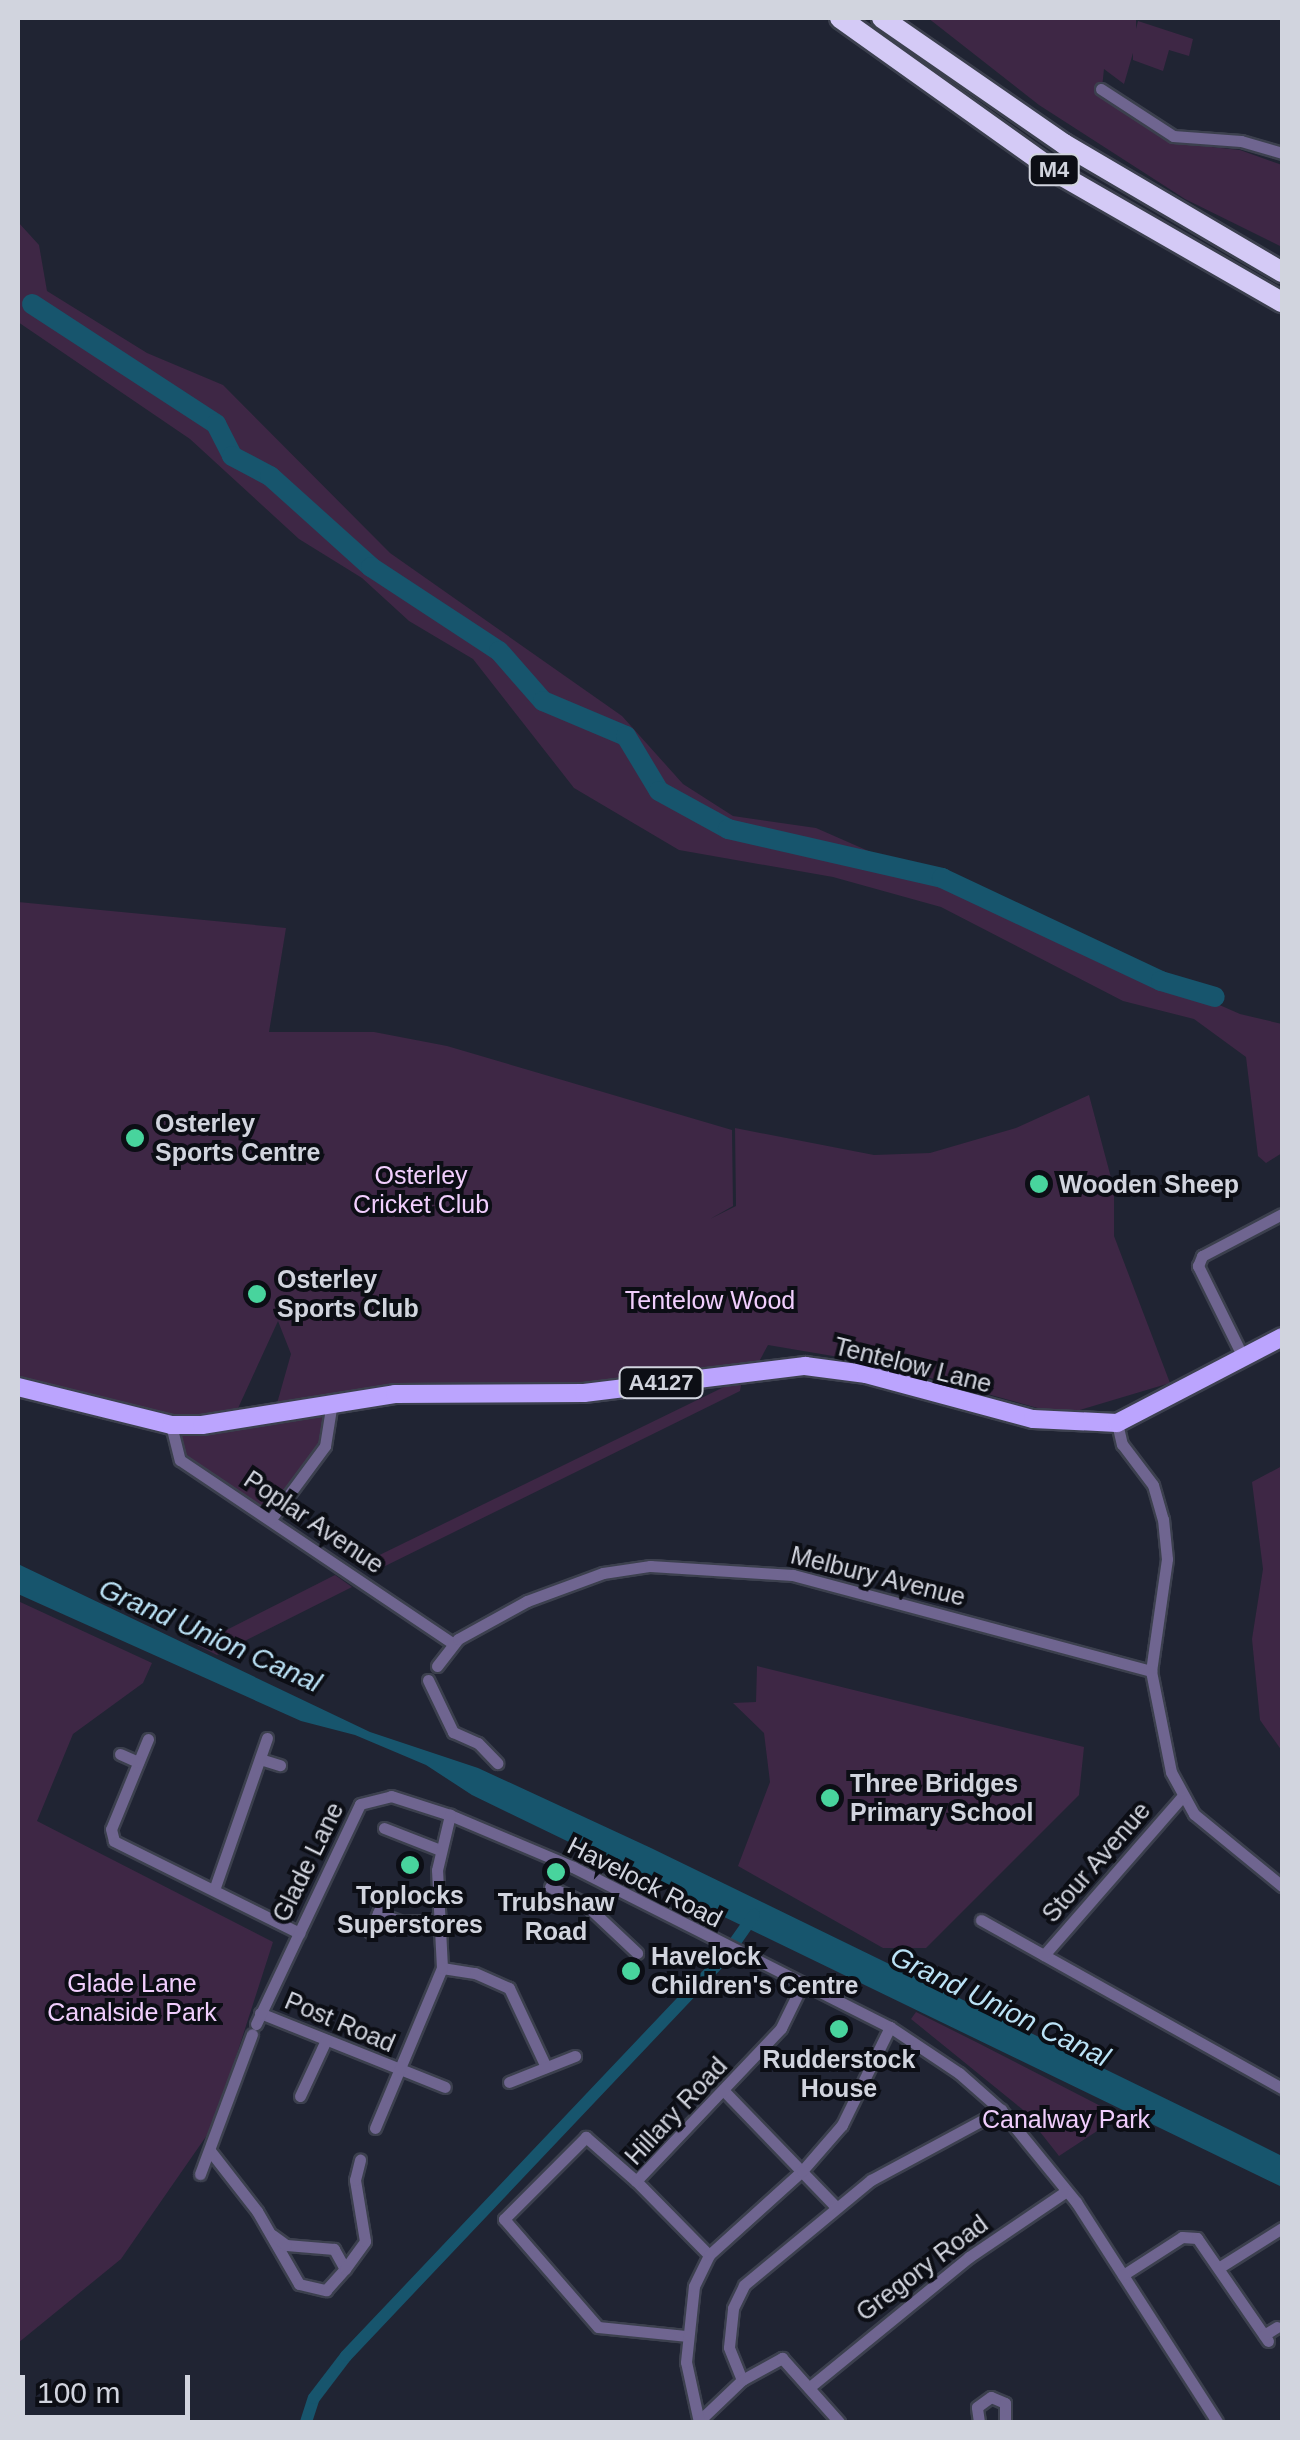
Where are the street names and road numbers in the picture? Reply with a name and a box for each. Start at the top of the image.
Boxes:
road number: M4 [1026,153,1082,187]
street label: Tentelow Lane [831,1331,995,1399]
road number: A4127 [618,1366,704,1400]
street label: Poplar Avenue [238,1464,390,1580]
street label: Melbury Avenue [787,1540,969,1612]
street label: Stour Avenue [1035,1795,1157,1929]
street label: Glade Lane [266,1797,350,1927]
street label: Havelock Road [563,1830,727,1934]
street label: Post Road [280,1985,400,2059]
street label: Hillary Road [619,2051,733,2171]
street label: Gregory Road [850,2209,994,2327]

